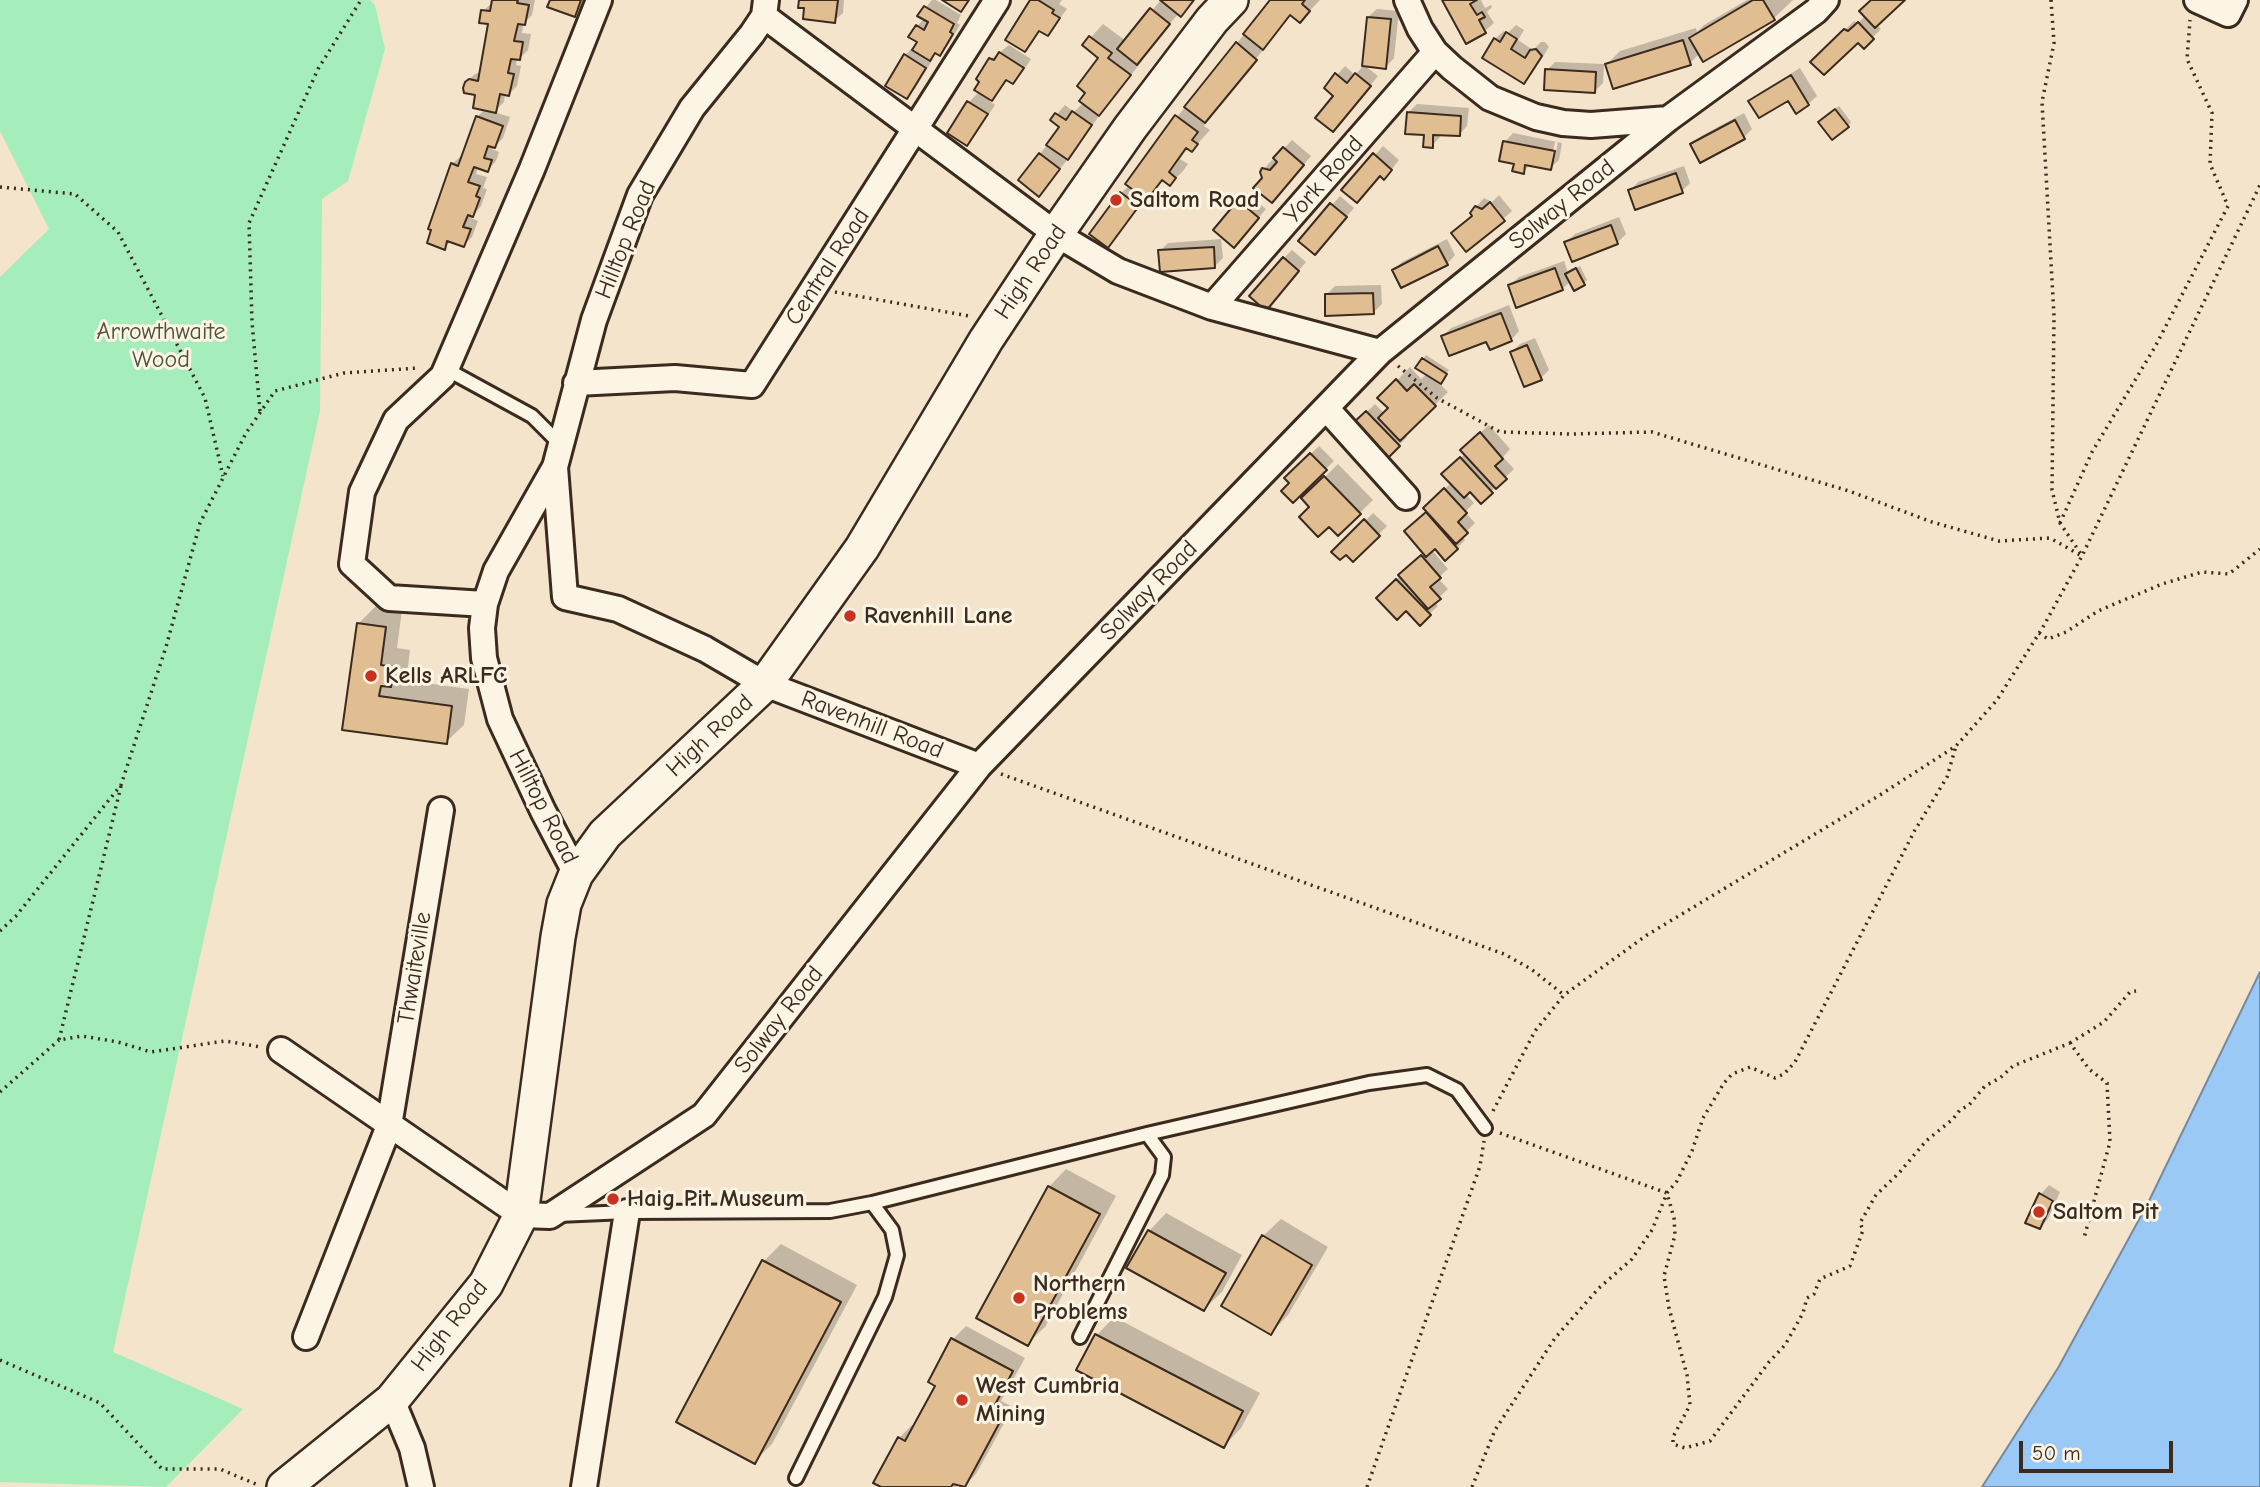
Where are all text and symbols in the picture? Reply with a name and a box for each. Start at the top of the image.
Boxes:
street label: York Road [1278,130,1370,230]
street label: Solway Road [1503,154,1621,256]
street label: Hilltop Road [589,177,663,303]
place label: Saltom Road [1130,186,1259,214]
marker: Saltom Road [1108,192,1124,208]
street label: Central Road [780,203,876,331]
street label: High Road [989,219,1073,325]
park label: Arrowthwaite Wood [96,318,226,374]
street label: Solway Road [1094,535,1204,647]
place label: Ravenhill Lane [864,602,1012,630]
marker: Ravenhill Lane [842,608,858,624]
place label: Kells ARLFC [385,662,507,690]
marker: Kells ARLFC [363,668,379,684]
street label: Ravenhill Road [797,685,947,765]
street label: High Road [661,689,759,783]
street label: Hilltop Road [502,745,584,869]
street label: Thwaiteville [392,910,438,1026]
street label: Solway Road [728,961,830,1079]
place label: Haig Pit Museum [627,1185,805,1213]
marker: Haig Pit Museum [605,1191,621,1207]
place label: Saltom Pit [2053,1198,2158,1226]
marker: Saltom Pit [2031,1204,2047,1220]
place label: Northern Problems [1033,1270,1127,1326]
street label: High Road [405,1274,495,1378]
marker: Northern Problems [1011,1290,1027,1306]
place label: West Cumbria Mining [976,1372,1120,1428]
marker: West Cumbria Mining [954,1392,970,1408]
scale bar [2022,1428,2176,1472]
text: 50 m [2032,1441,2081,1465]

